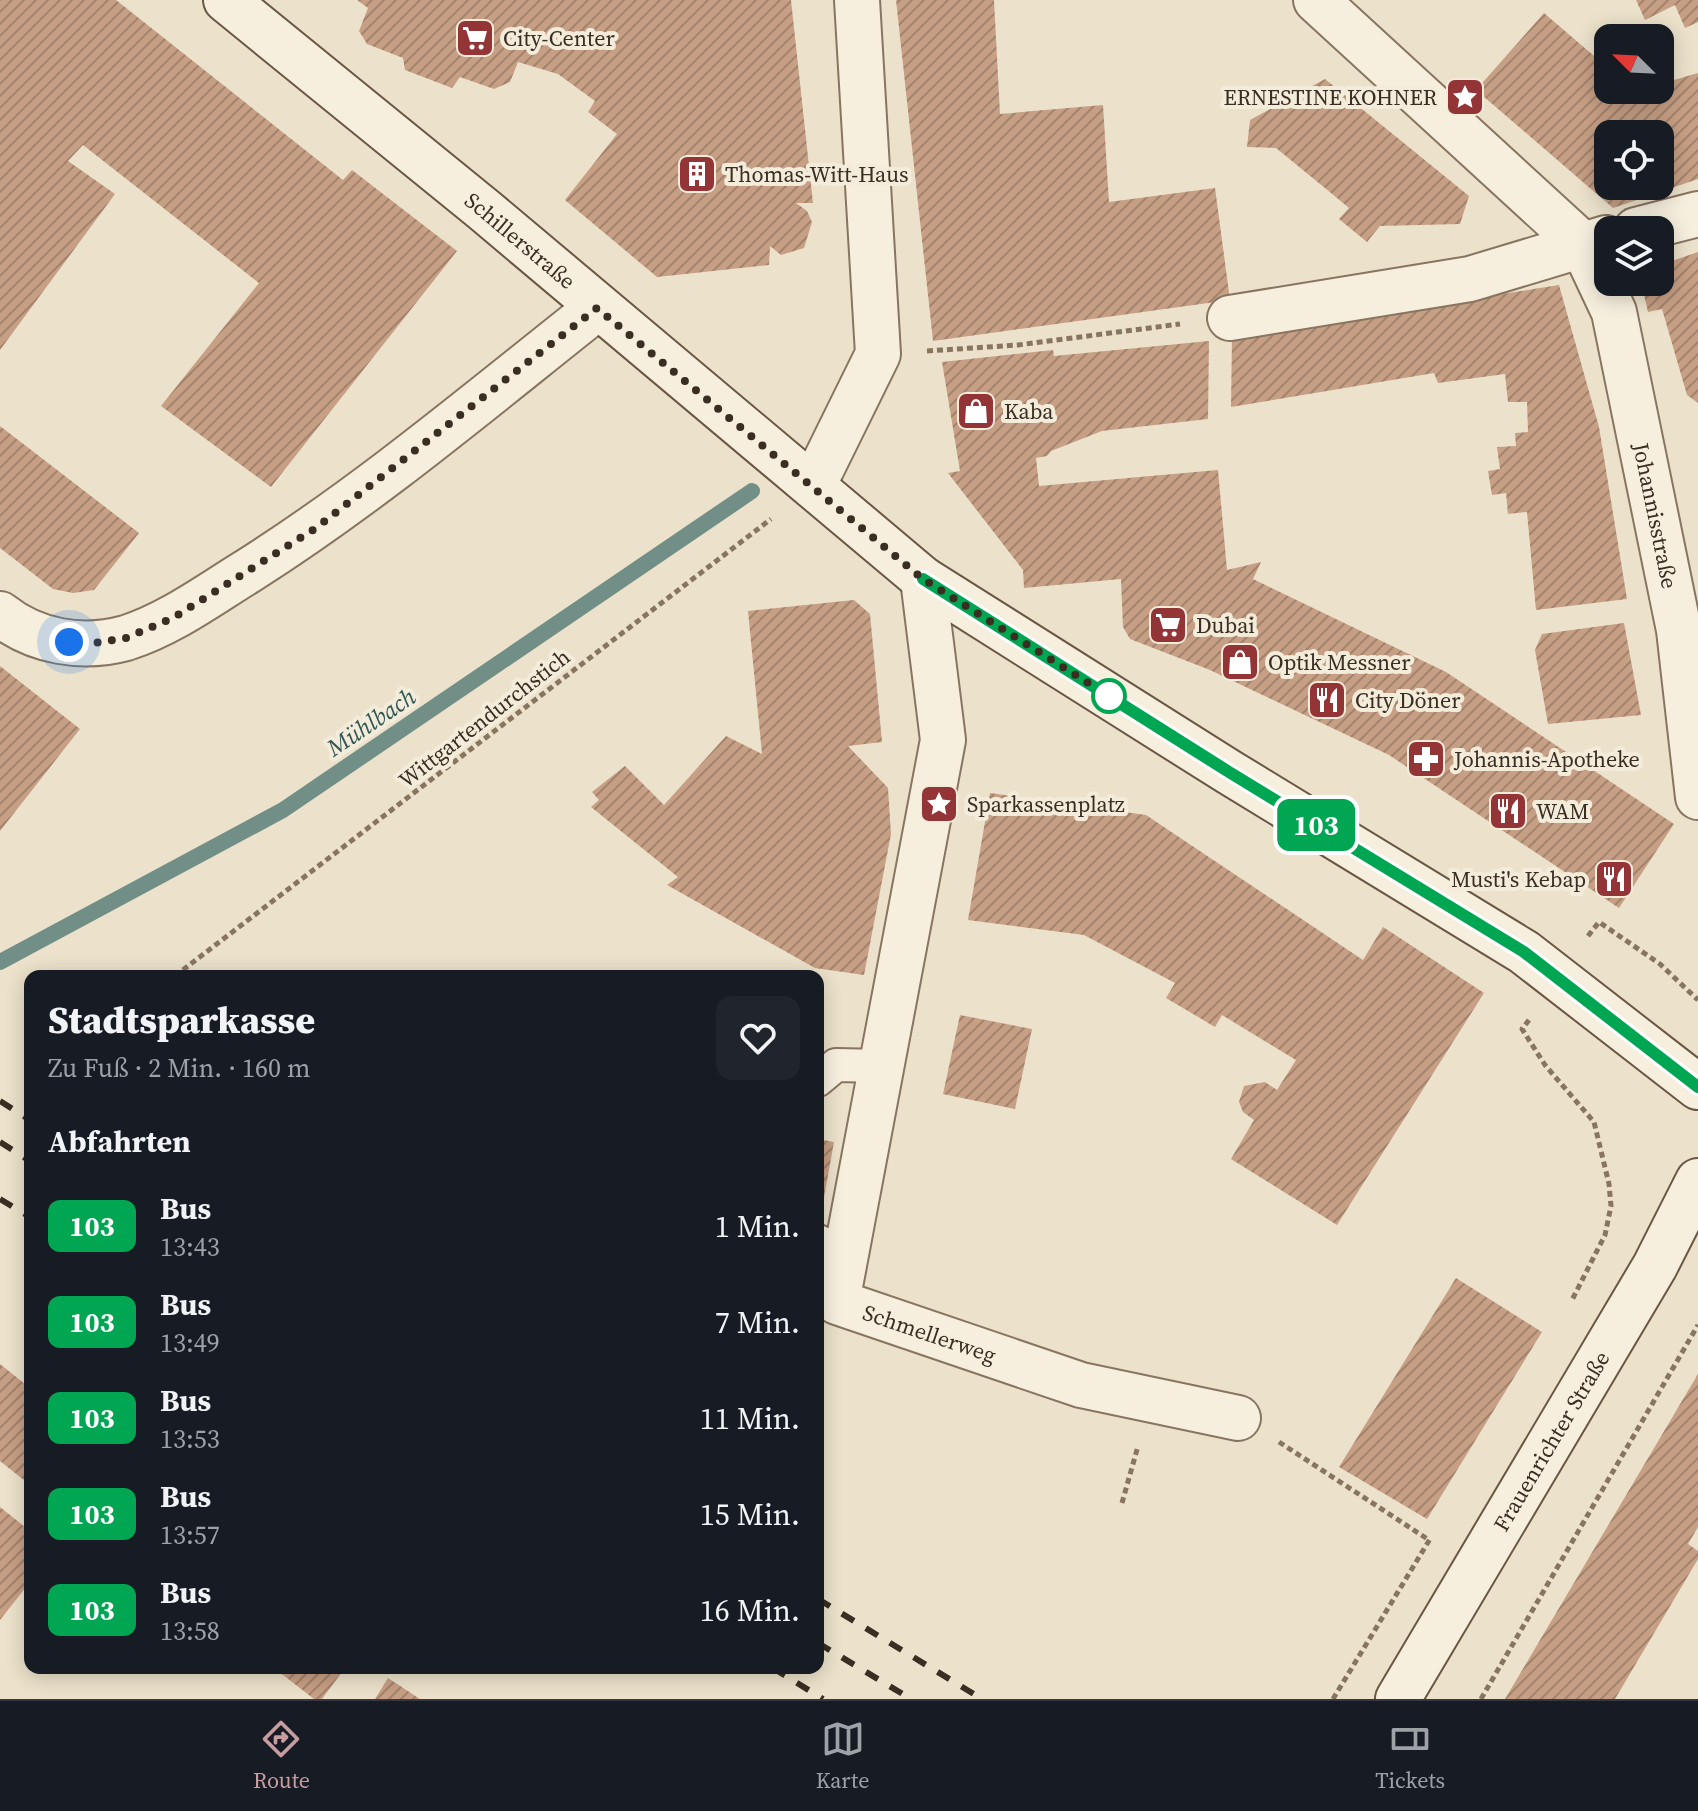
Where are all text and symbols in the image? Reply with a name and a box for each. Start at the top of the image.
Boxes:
supermarket icon: City-Center [454,17,496,59]
place label: City-Center [503,23,615,53]
north arrow [1594,24,1674,104]
map controls [1594,24,1674,296]
place icon: ERNESTINE KOHNER [1444,76,1486,118]
place label: ERNESTINE KOHNER [1223,82,1438,112]
button: locate [1594,120,1674,200]
building icon: Thomas-Witt-Haus [676,153,718,195]
place label: Thomas-Witt-Haus [725,159,909,189]
street label: Schillerstraße [458,185,582,296]
button: layers [1594,216,1674,296]
shop icon: Kaba [955,390,997,432]
place label: Kaba [1004,396,1054,426]
street label: Johannisstraße [1626,439,1685,591]
supermarket icon: Dubai [1147,604,1189,646]
place label: Dubai [1196,610,1255,640]
your location [49,622,89,662]
shop icon: Optik Messner [1219,641,1261,683]
street label: Wittgartendurchstich [392,642,576,794]
place label: Optik Messner [1268,647,1411,677]
unlabelled marker [1092,679,1126,713]
restaurant icon: City Döner [1306,679,1348,721]
water label: Mühlbach [319,680,422,764]
place label: City Döner [1355,685,1461,715]
pharmacy icon: Johannis-Apotheke [1405,738,1447,780]
place label: Johannis-Apotheke [1453,744,1640,774]
place icon: Sparkassenplatz [918,783,960,825]
place label: Sparkassenplatz [967,789,1125,819]
restaurant icon: WAM [1487,790,1529,832]
place label: WAM [1536,796,1589,826]
line badge: 103 [1270,799,1362,851]
text: 103 [1293,806,1339,844]
restaurant icon: Musti's Kebap [1593,858,1635,900]
place label: Musti's Kebap [1451,864,1586,894]
text: Stadtsparkasse [48,994,315,1046]
button: heart [716,996,800,1080]
text: Zu Fuß · 2 Min. · 160 m [48,1050,310,1086]
text: Abfahrten [48,1121,191,1162]
text: Bus [160,1188,211,1229]
text: 1 Min. [715,1206,800,1247]
text: 103 [69,1207,115,1245]
text: 13:43 [160,1229,220,1265]
text: Bus [160,1284,211,1325]
street label: Schmellerweg [859,1297,1000,1370]
text: 7 Min. [715,1302,800,1343]
text: 103 [69,1303,115,1341]
text: 13:49 [160,1325,220,1361]
street label: Frauenrichter Straße [1486,1345,1616,1537]
text: Bus [160,1380,211,1421]
text: 11 Min. [700,1398,800,1439]
text: 103 [69,1399,115,1437]
text: 13:53 [160,1421,220,1457]
text: Bus [160,1476,211,1517]
text: 15 Min. [700,1494,800,1535]
text: 103 [69,1495,115,1533]
text: 13:57 [160,1517,220,1553]
text: Bus [160,1572,211,1613]
text: 16 Min. [700,1590,800,1631]
text: 103 [69,1591,115,1629]
text: 13:58 [160,1613,220,1649]
tab: Route [253,1717,310,1795]
tab: Karte [816,1717,869,1795]
tab: Tickets [1375,1717,1445,1795]

